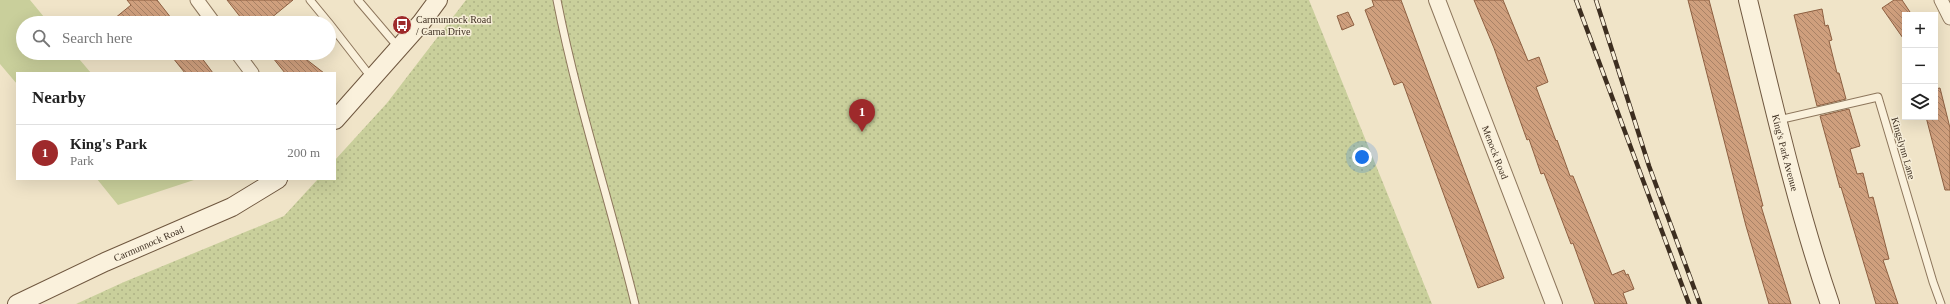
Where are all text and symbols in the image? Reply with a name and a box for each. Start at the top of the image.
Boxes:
map controls [1902,12,1938,120]
button: + [1902,12,1938,48]
bus stop icon: Carmunnock Road / Carna Drive [391,14,413,36]
place label: Carmunnock Road / Carna Drive [416,14,491,37]
search box [16,16,336,60]
icon: search [30,27,52,49]
text: Search here [62,30,132,46]
button: − [1902,48,1938,84]
button: layers [1902,84,1938,120]
text: Nearby [32,88,86,107]
pin: 1 [849,99,875,132]
street label: King's Park Avenue [1770,113,1801,193]
street label: Kingslynn Lane [1889,116,1918,181]
street label: Menock Road [1480,124,1510,181]
text: King's Park [70,136,147,152]
text: 1 [42,145,48,160]
text: 200 m [287,145,320,160]
your location [1352,147,1372,167]
text: Park [70,153,94,168]
street label: Carmunnock Road [112,224,186,264]

